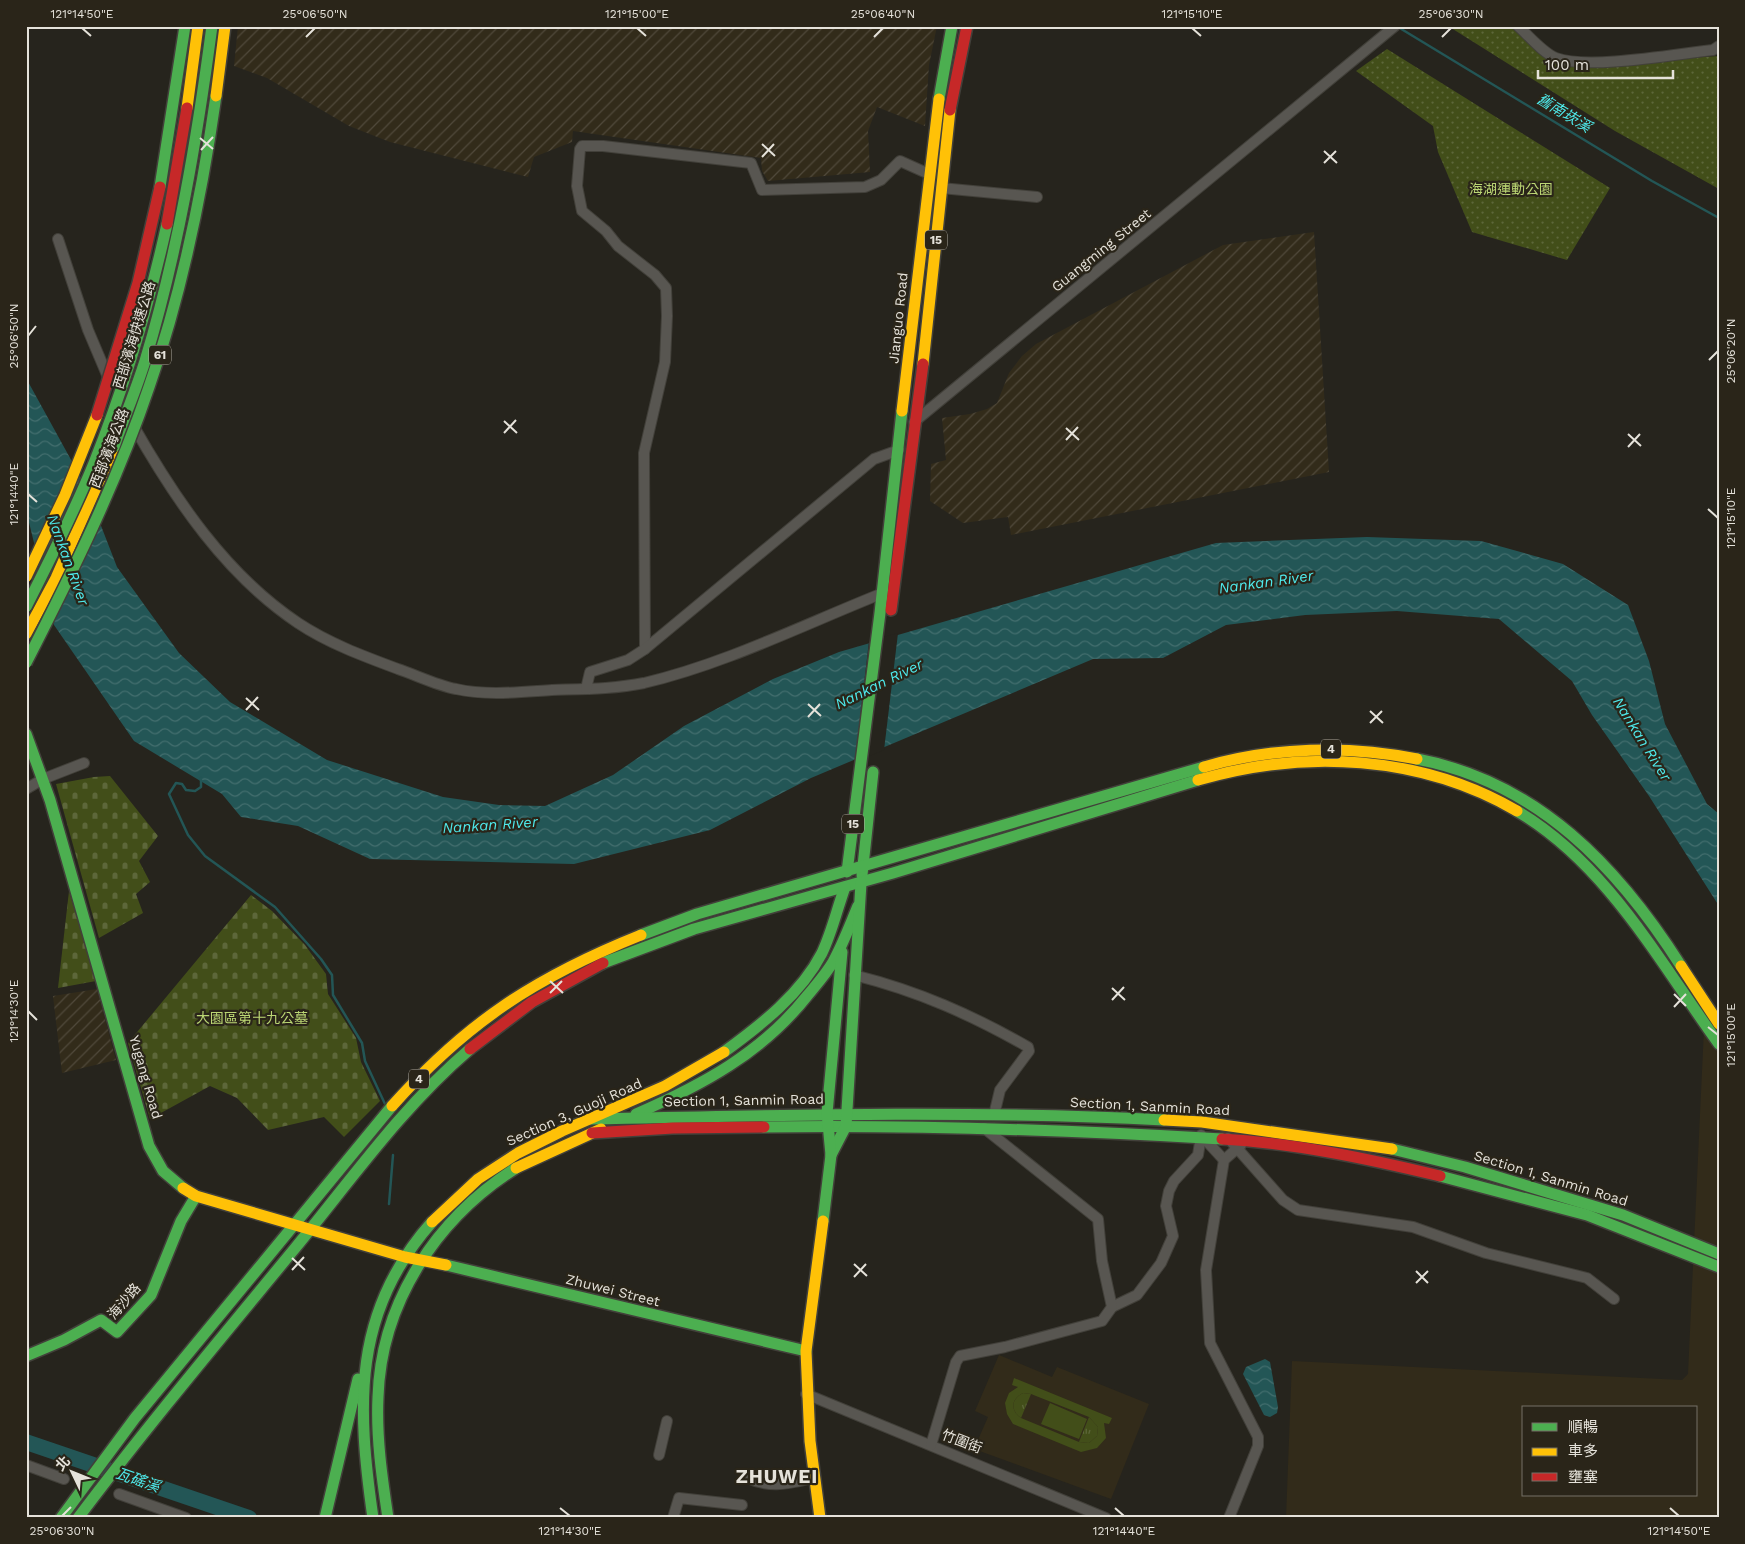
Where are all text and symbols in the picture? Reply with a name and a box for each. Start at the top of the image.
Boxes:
text: 121°14'50"E [50,7,114,21]
text: 25°06'50"N [282,7,348,21]
text: 121°15'00"E [605,7,669,21]
text: 25°06'40"N [851,7,915,21]
text: 121°15'10"E [1162,7,1223,21]
text: 25°06'30"N [1418,7,1484,21]
scale bar [1538,48,1672,80]
text: 100 m [1545,56,1589,74]
water label: 舊南崁溪 [1534,90,1596,137]
park label: 海湖運動公園 [1469,181,1553,197]
street label: Guangming Street [1048,205,1154,295]
road number: 15 [925,230,947,250]
street label: Jianguo Road [885,272,911,364]
street label: 西部濱海快速公路 [110,279,158,391]
text: 25°06'50"N [7,303,21,369]
text: 25°06'20"N [1724,318,1738,384]
road number: 61 [149,346,171,364]
street label: 西部濱海公路 [86,406,132,490]
text: 121°14'40"E [7,463,21,525]
text: 121°15'10"E [1724,487,1738,549]
water label: Nankan River [43,512,93,609]
water label: Nankan River [1217,566,1316,598]
water label: Nankan River [832,654,927,713]
water label: Nankan River [1609,694,1676,785]
road number: 4 [1321,740,1341,759]
water label: Nankan River [442,813,539,837]
road number: 15 [842,814,864,834]
text: 121°14'30"E [7,979,21,1043]
text: 121°15'00"E [1724,1003,1738,1067]
park label: 大園區第十九公墓 [196,1010,308,1026]
street label: Yugang Road [126,1033,166,1121]
road number: 4 [409,1070,429,1088]
street label: Section 3, Guoji Road [504,1075,644,1149]
street label: Section 1, Sanmin Road [664,1091,824,1109]
street label: Section 1, Sanmin Road [1070,1094,1230,1118]
street label: Section 1, Sanmin Road [1472,1147,1630,1209]
street label: Zhuwei Street [564,1271,662,1309]
street label: 海沙路 [104,1280,144,1322]
legend [1522,1406,1698,1496]
text: 順暢 [1568,1418,1598,1436]
street label: 竹圍街 [940,1426,984,1456]
text: 車多 [1568,1442,1598,1460]
north arrow [48,1446,98,1496]
text: 北 [52,1453,73,1474]
water label: 瓦磘溪 [114,1464,164,1496]
district label: ZHUWEI [736,1465,818,1488]
text: 壅塞 [1568,1468,1598,1486]
text: 25°06'30"N [29,1524,95,1538]
text: 121°14'30"E [538,1524,602,1538]
text: 121°14'40"E [1093,1524,1155,1538]
text: 121°14'50"E [1647,1524,1711,1538]

